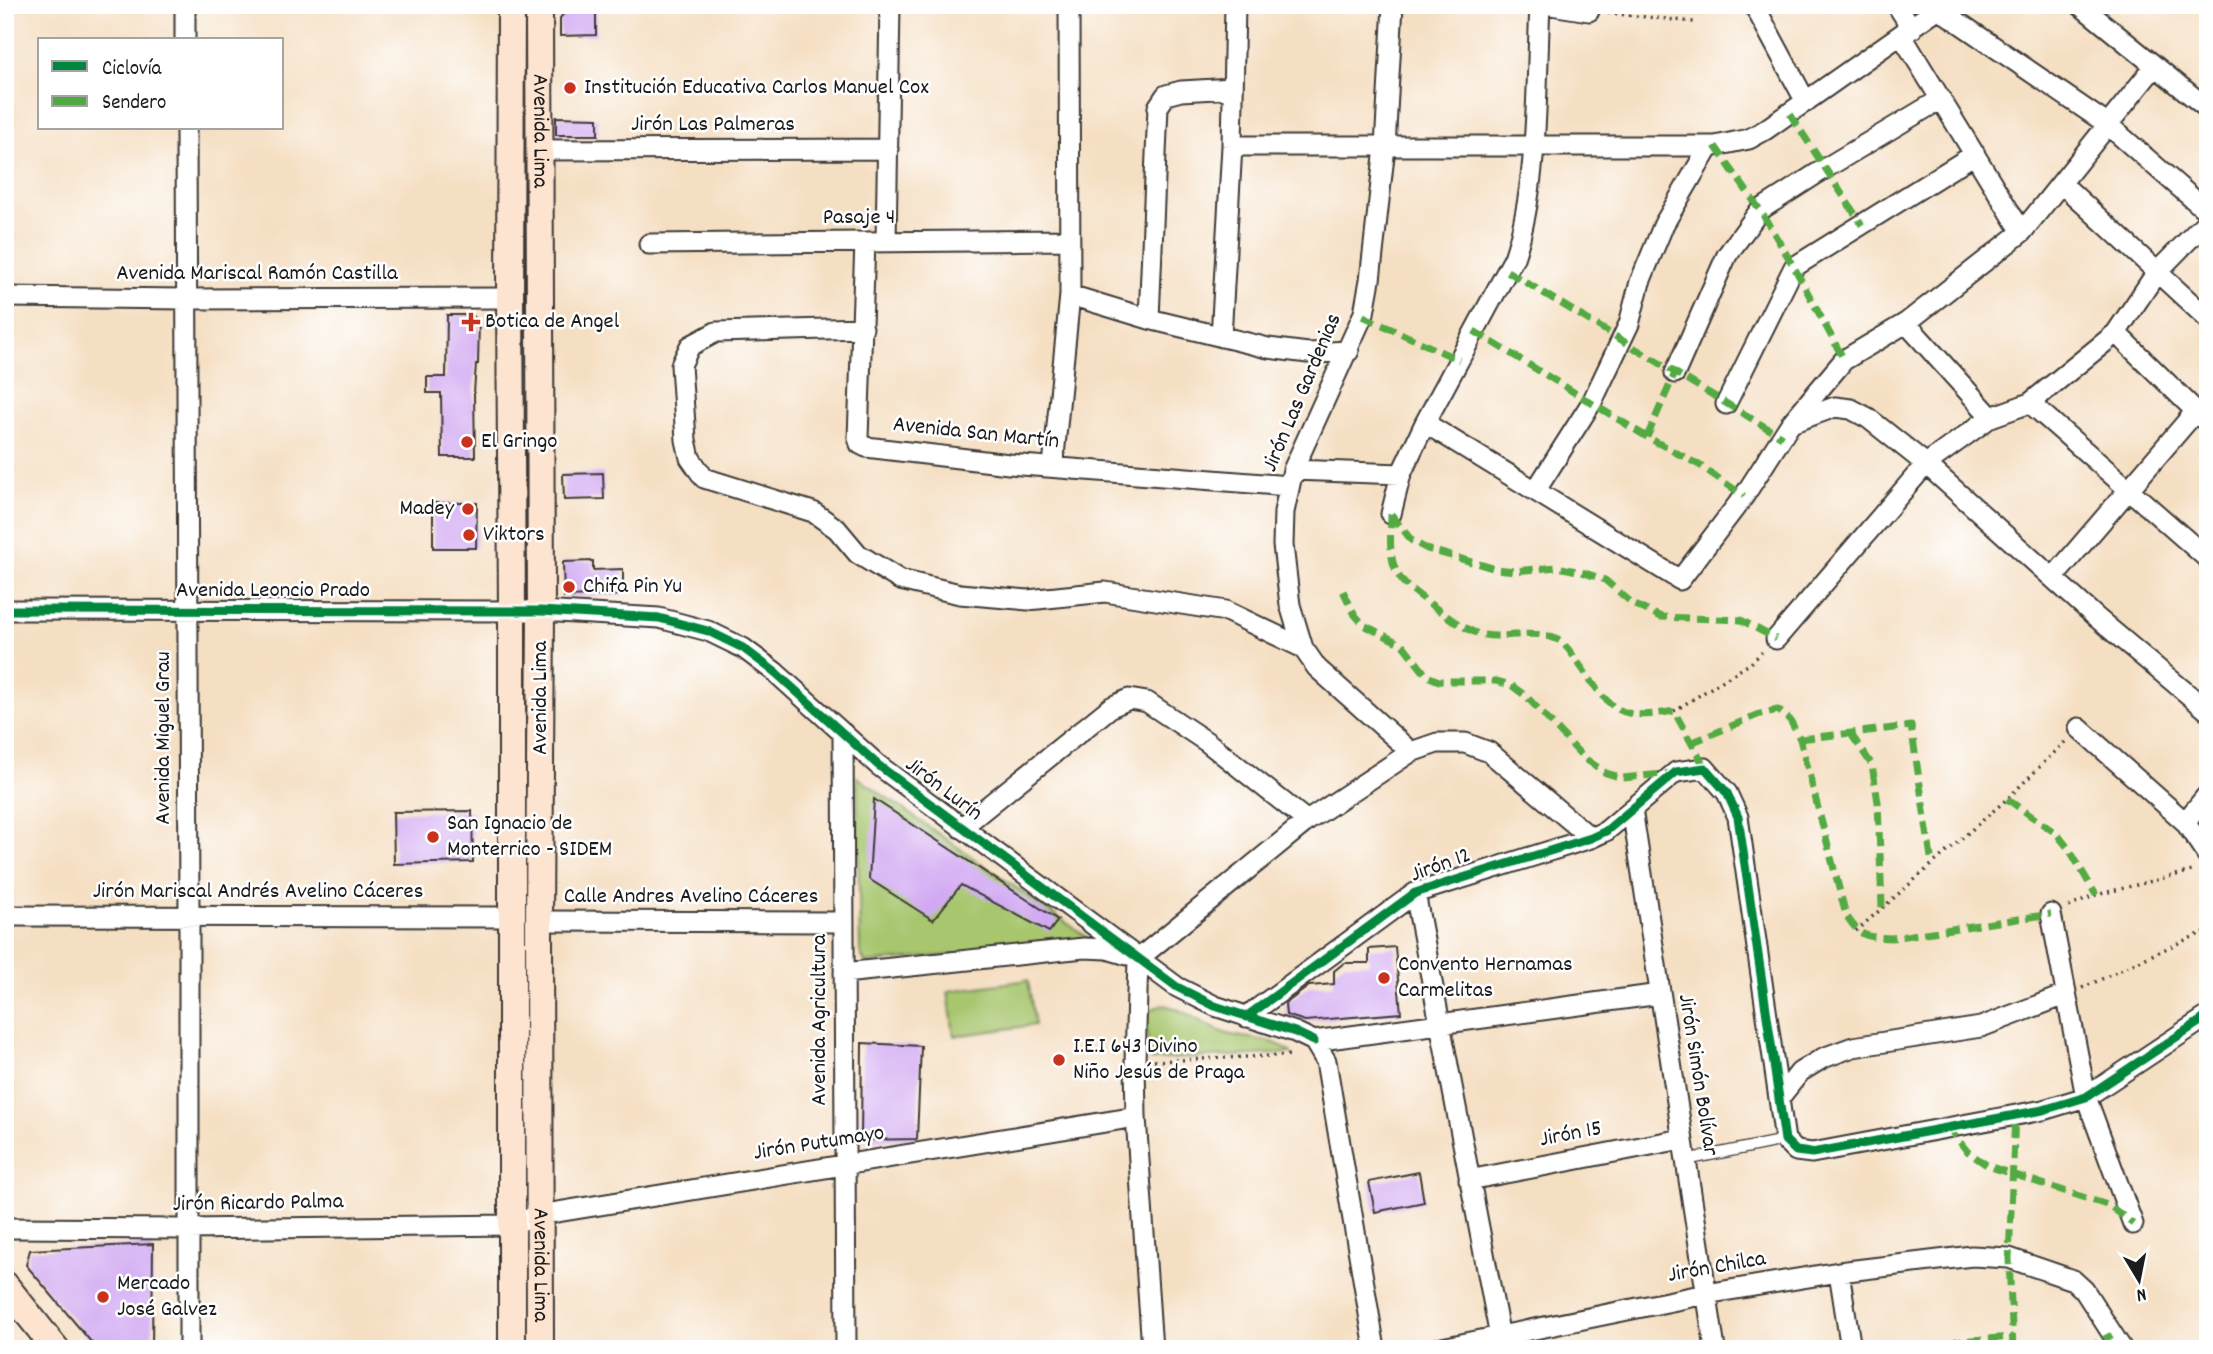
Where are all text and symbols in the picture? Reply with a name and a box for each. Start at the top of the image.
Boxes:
legend [38,38,284,130]
text: Ciclovía [102,55,163,85]
place label: Institución Educativa Carlos Manuel Cox [584,72,929,105]
street label: Avenida Lima [523,74,556,189]
marker: Institución Educativa Carlos Manuel Cox [562,80,578,96]
text: Sendero [102,89,166,119]
street label: Jirón Las Palmeras [631,109,795,142]
street label: Pasaje 4 [823,202,895,235]
street label: Avenida Mariscal Ramón Castilla [116,258,399,291]
place label: Botica de Angel [485,306,620,339]
street label: Jirón Las Gardenias [1255,309,1351,477]
marker: Botica de Angel [463,314,479,330]
street label: Avenida San Martín [891,409,1061,459]
place label: El Gringo [481,426,557,459]
marker: El Gringo [459,434,475,450]
place label: Madey [400,493,455,526]
marker: Madey [460,501,476,517]
place label: Viktors [483,519,545,552]
marker: Viktors [461,527,477,543]
place label: Chifa Pin Yu [583,571,682,604]
street label: Avenida Leoncio Prado [176,575,370,608]
marker: Chifa Pin Yu [561,579,577,595]
street label: Avenida Lima [525,640,558,755]
street label: Avenida Miguel Grau [148,651,181,825]
street label: Jirón Lurín [897,750,989,830]
place label: San Ignacio de Monterrico - SIDEM [447,808,612,867]
marker: San Ignacio de Monterrico - SIDEM [425,829,441,845]
street label: Jirón 12 [1406,840,1476,892]
street label: Jirón Mariscal Andrés Avelino Cáceres [93,876,423,909]
street label: Calle Andres Avelino Cáceres [564,881,818,914]
street label: Avenida Agricultura [804,933,837,1106]
place label: Convento Hernamas Carmelitas [1398,949,1573,1008]
marker: Convento Hernamas Carmelitas [1376,970,1392,986]
street label: Jirón Simón Bolívar [1668,992,1726,1159]
place label: I.E.I 643 Divino Niño Jesús de Praga [1073,1031,1246,1090]
marker: I.E.I 643 Divino Niño Jesús de Praga [1051,1052,1067,1068]
street label: Jirón 15 [1537,1113,1605,1157]
street label: Jirón Putumayo [751,1117,887,1171]
street label: Jirón Ricardo Palma [172,1186,345,1222]
street label: Avenida Lima [523,1208,556,1323]
street label: Jirón Chilca [1665,1243,1770,1293]
north arrow [2104,1246,2174,1316]
place label: Mercado José Galvez [117,1268,217,1327]
text: N [2134,1279,2148,1307]
marker: Mercado José Galvez [95,1289,111,1305]

